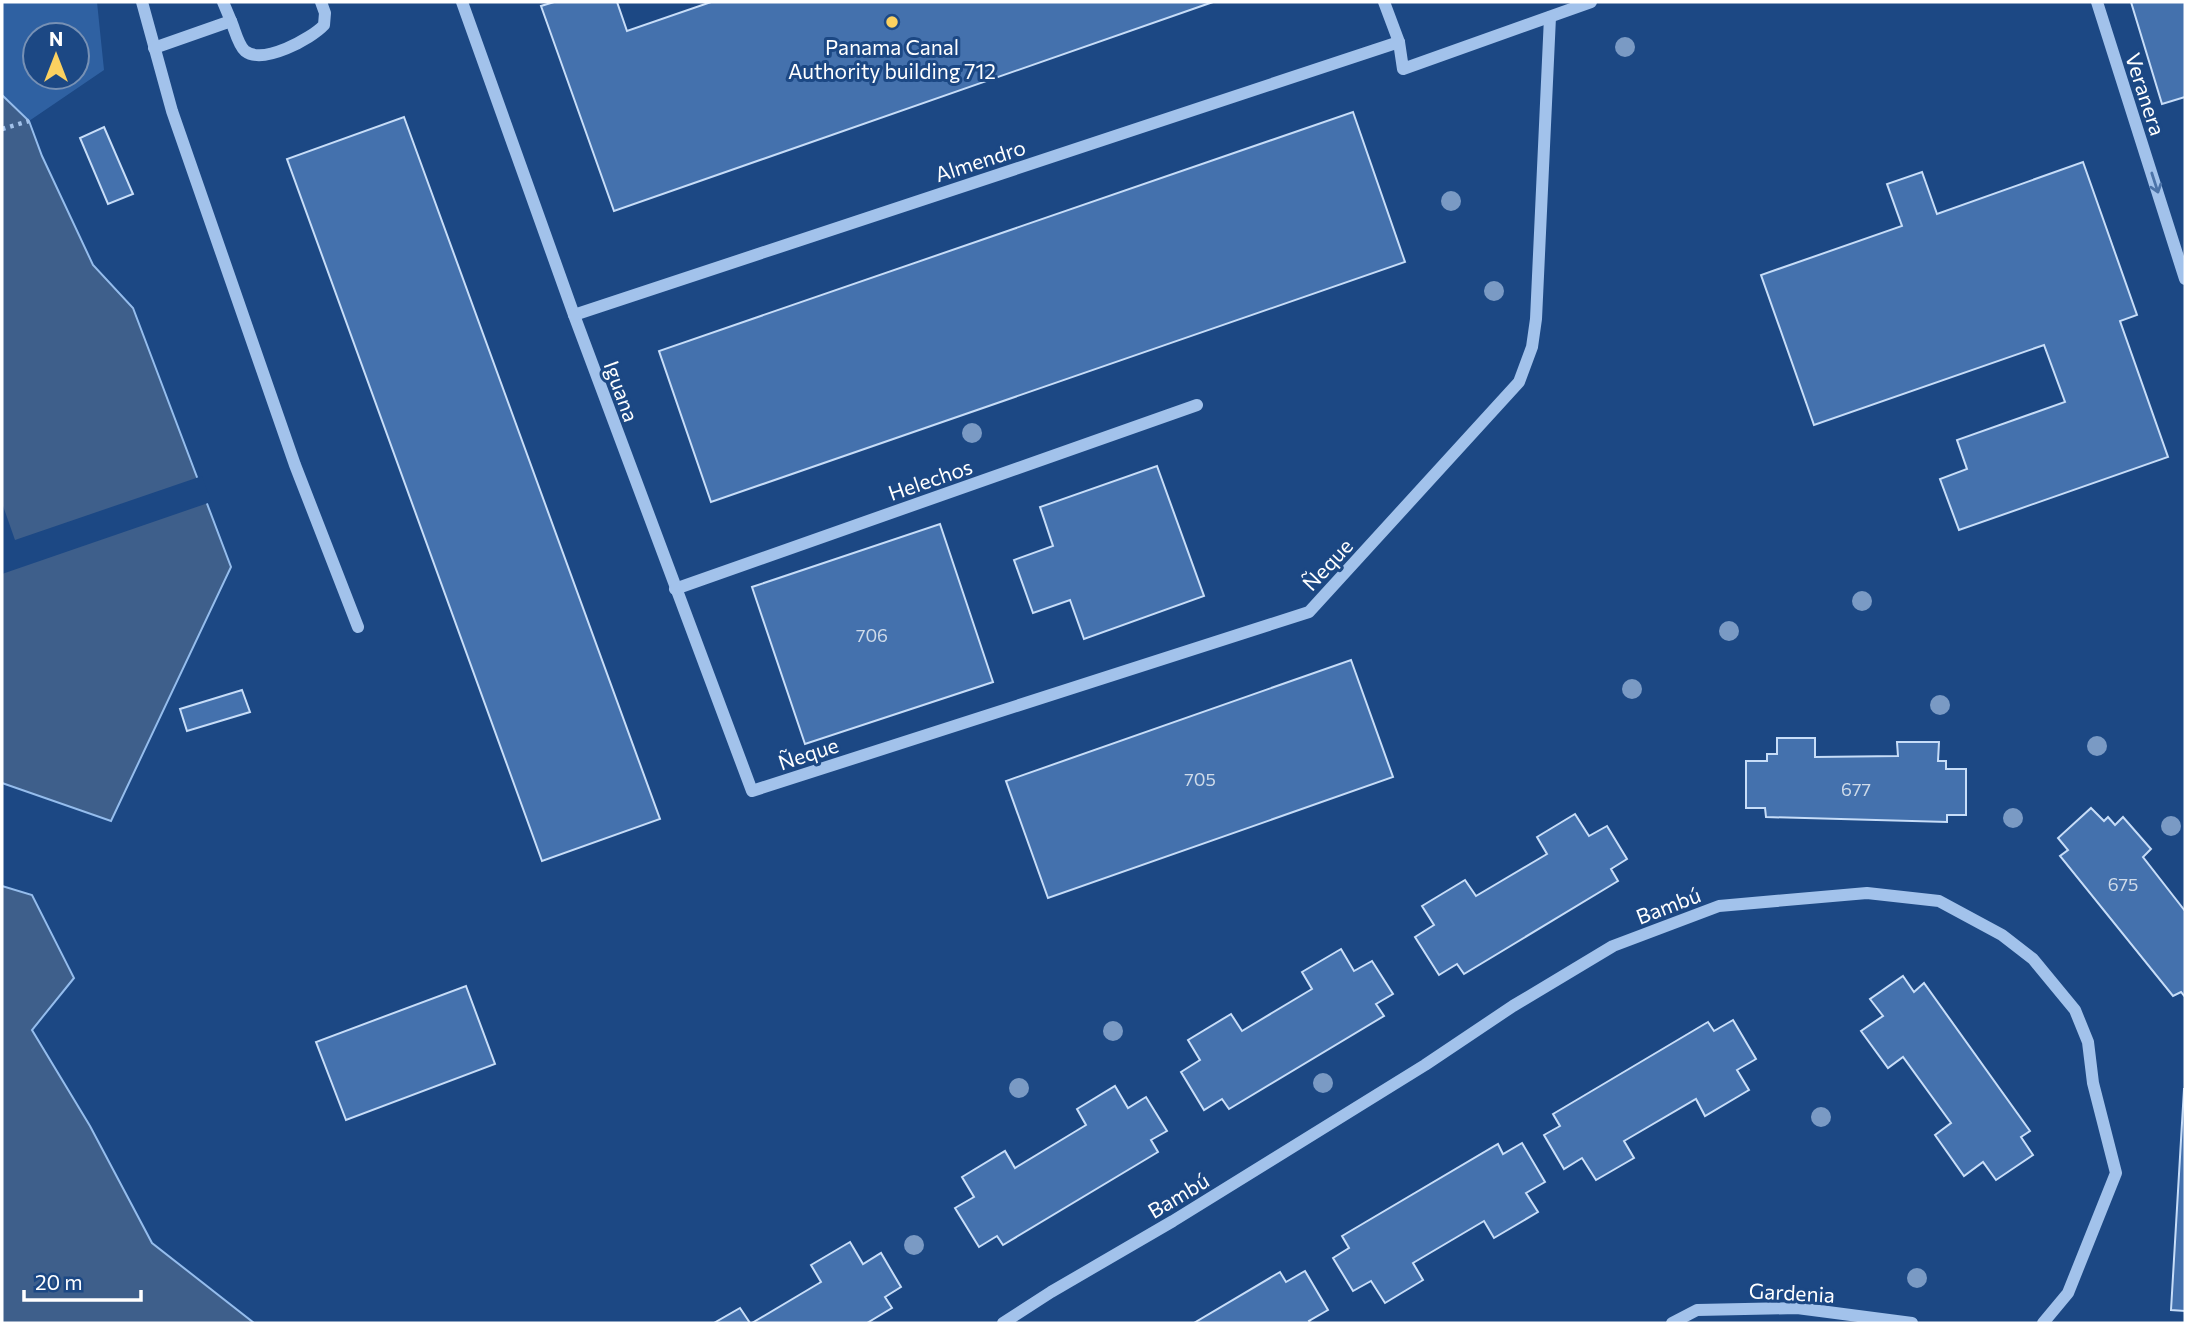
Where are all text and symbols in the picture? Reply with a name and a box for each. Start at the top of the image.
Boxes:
marker: Panama Canal Authority building 712 [884,14,900,30]
north arrow [21,21,91,91]
text: N [49,27,63,50]
place label: Panama Canal Authority building 712 [788,34,996,83]
street label: Veranera [2121,49,2171,139]
street label: Almendro [931,134,1029,186]
one-way arrow [2149,172,2162,194]
street label: Iguana [599,357,645,425]
street label: Helechos [885,453,975,505]
street label: Ñeque [1297,533,1357,595]
house number: 706 [856,624,888,646]
street label: Ñeque [775,732,841,774]
house number: 705 [1184,768,1216,790]
house number: 677 [1841,778,1871,800]
house number: 675 [2108,873,2138,895]
street label: Bambú [1632,881,1704,929]
street label: Bambú [1143,1167,1213,1223]
scale bar [24,1258,142,1302]
text: 20 m [35,1269,83,1294]
street label: Gardenia [1748,1277,1836,1307]

